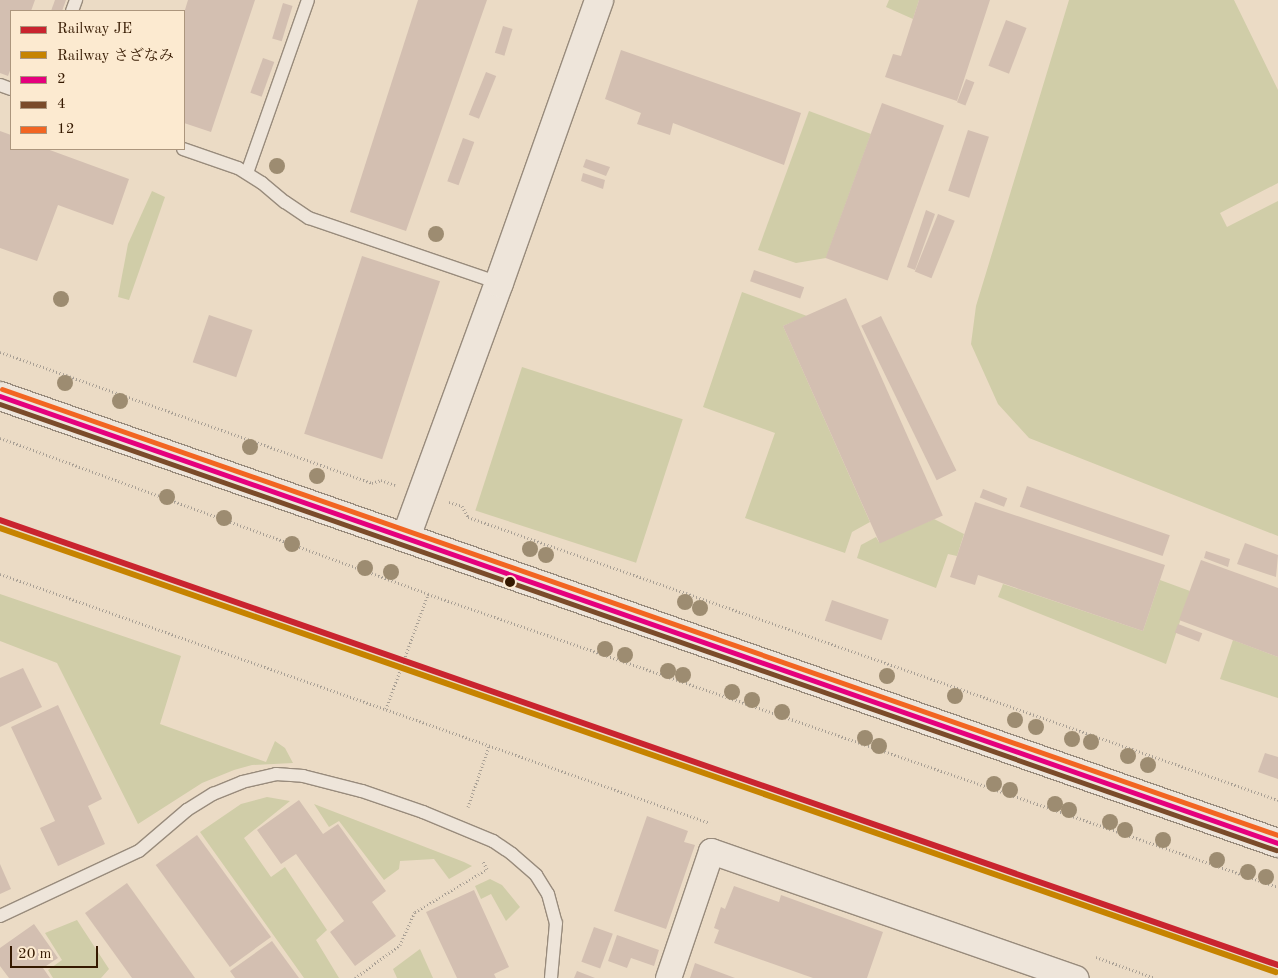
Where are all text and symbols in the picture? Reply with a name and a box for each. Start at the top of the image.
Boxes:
legend [10,10,185,150]
text: Railway JE [57,22,132,37]
text: Railway さざなみ [57,49,174,64]
text: 2 [57,72,66,87]
text: 4 [57,97,66,112]
text: 12 [57,122,74,137]
unlabelled marker [505,577,515,587]
scale bar [12,936,100,968]
text: 20 m [18,947,52,962]

